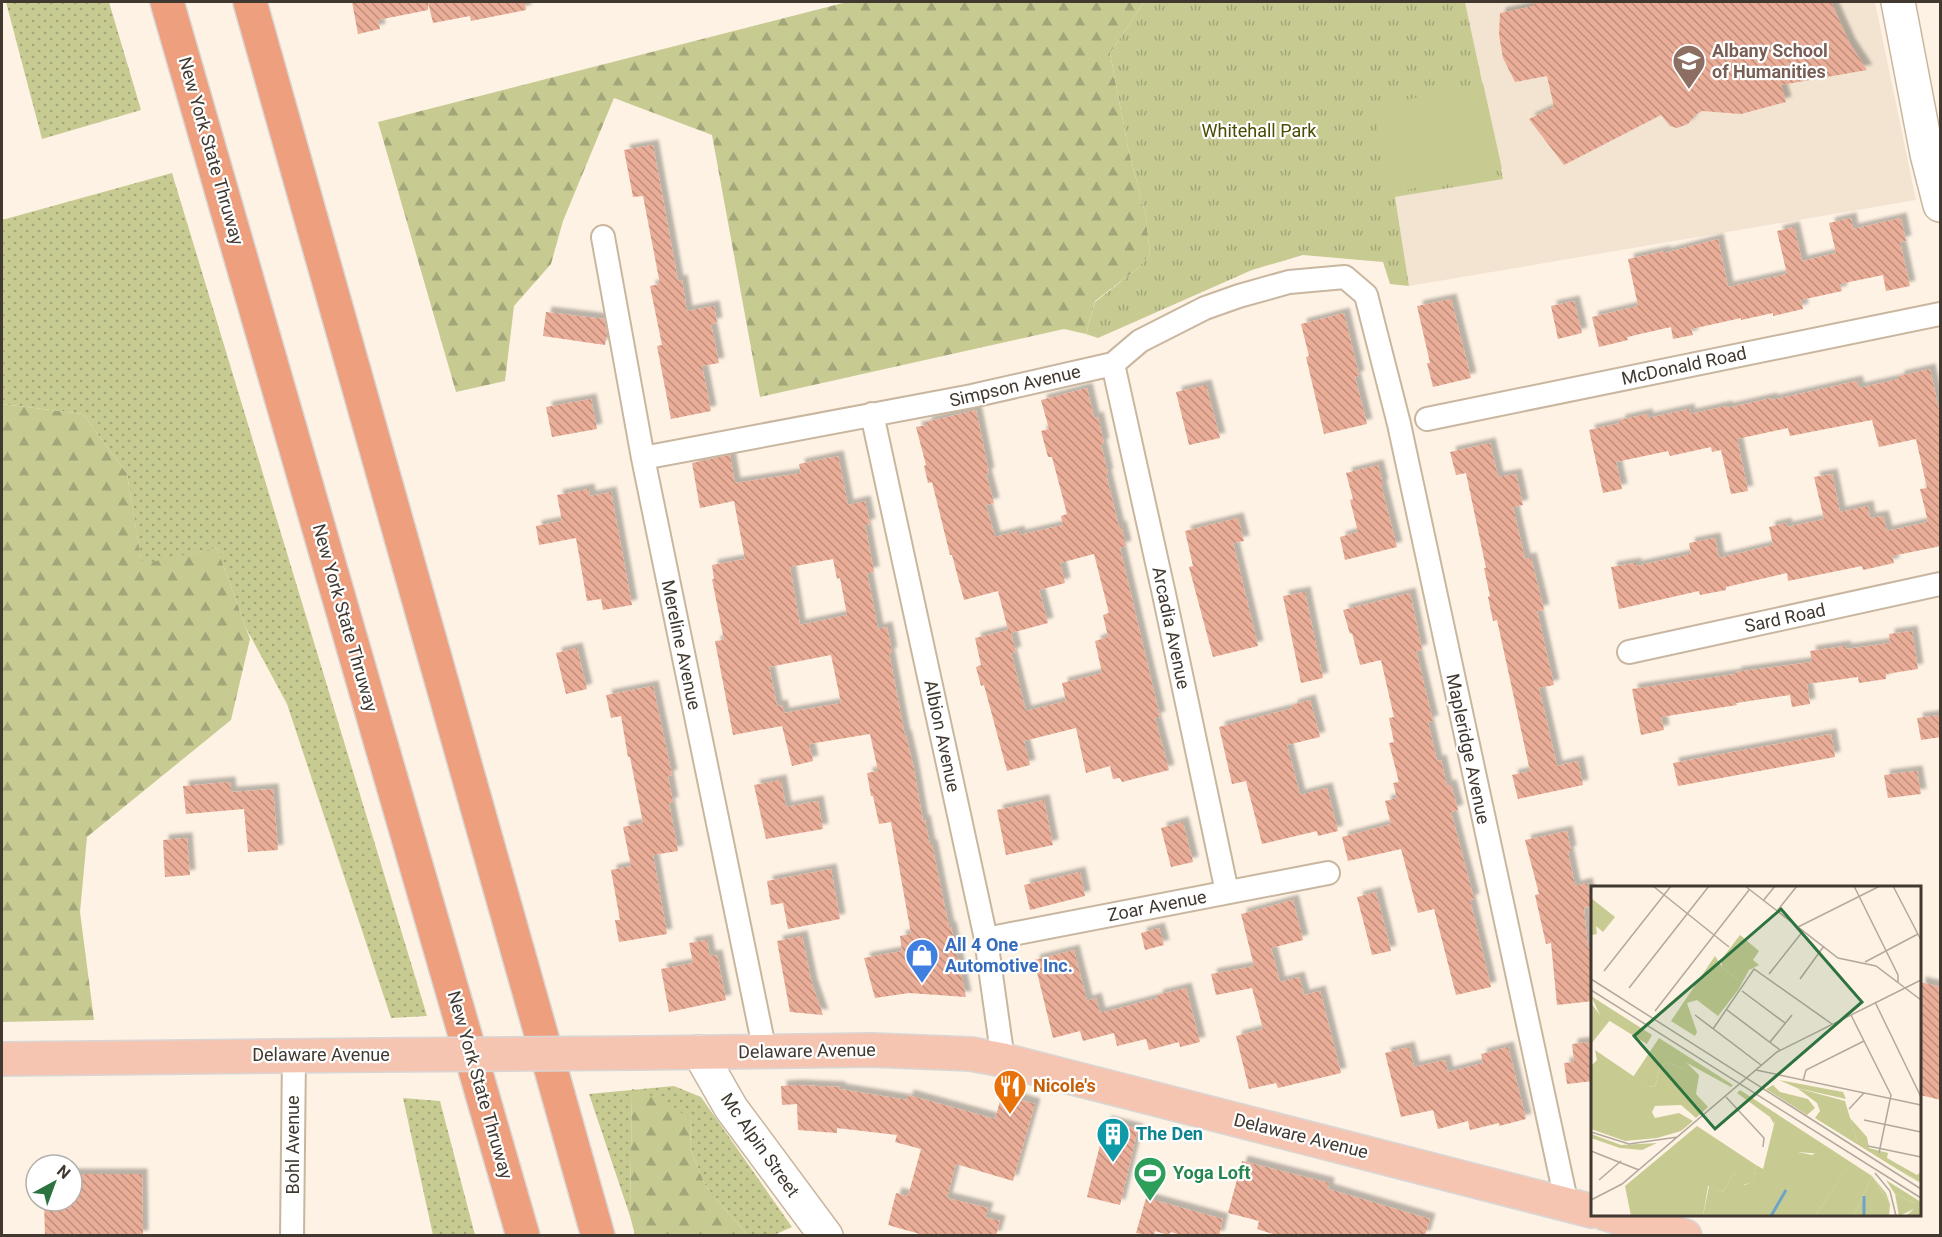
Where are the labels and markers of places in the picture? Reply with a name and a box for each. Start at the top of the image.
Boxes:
place label: Albany School of Humanities [1712,40,1828,82]
school or university icon: Albany School of Humanities [1671,43,1707,90]
place label: All 4 One Automotive Inc. [945,934,1073,976]
shop icon: All 4 One Automotive Inc. [904,937,940,984]
restaurant icon: Nicole's [992,1068,1028,1115]
place label: Nicole's [1033,1075,1096,1096]
building icon: The Den [1095,1116,1131,1163]
place label: The Den [1136,1123,1203,1144]
sports icon: Yoga Loft [1132,1155,1168,1202]
place label: Yoga Loft [1173,1162,1251,1183]

